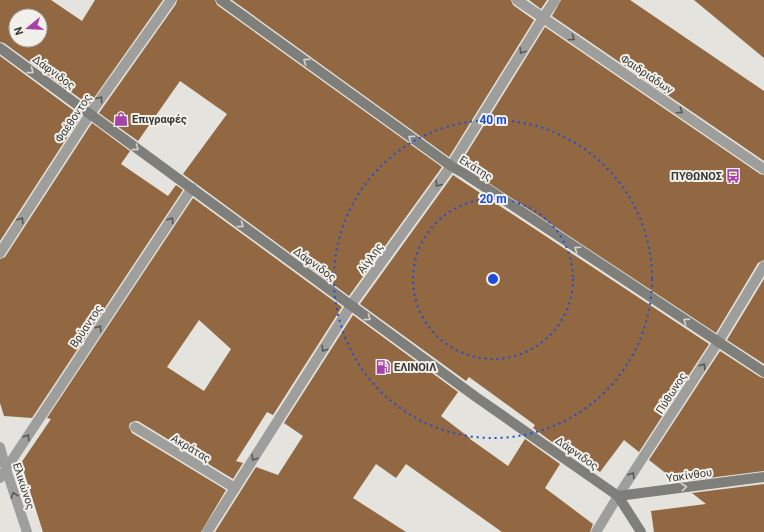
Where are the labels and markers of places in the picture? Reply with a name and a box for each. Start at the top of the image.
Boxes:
shop icon: Επιγραφές [113,111,129,127]
place label: Επιγραφές [132,113,187,126]
bus stop icon: ΠΥΘΩΝΟΣ [725,168,741,184]
place label: ΠΥΘΩΝΟΣ [671,170,722,183]
centre of rings [486,272,500,286]
fuel station icon: ΕΛΙΝΟΙΛ [375,359,391,375]
place label: ΕΛΙΝΟΙΛ [394,361,437,374]

